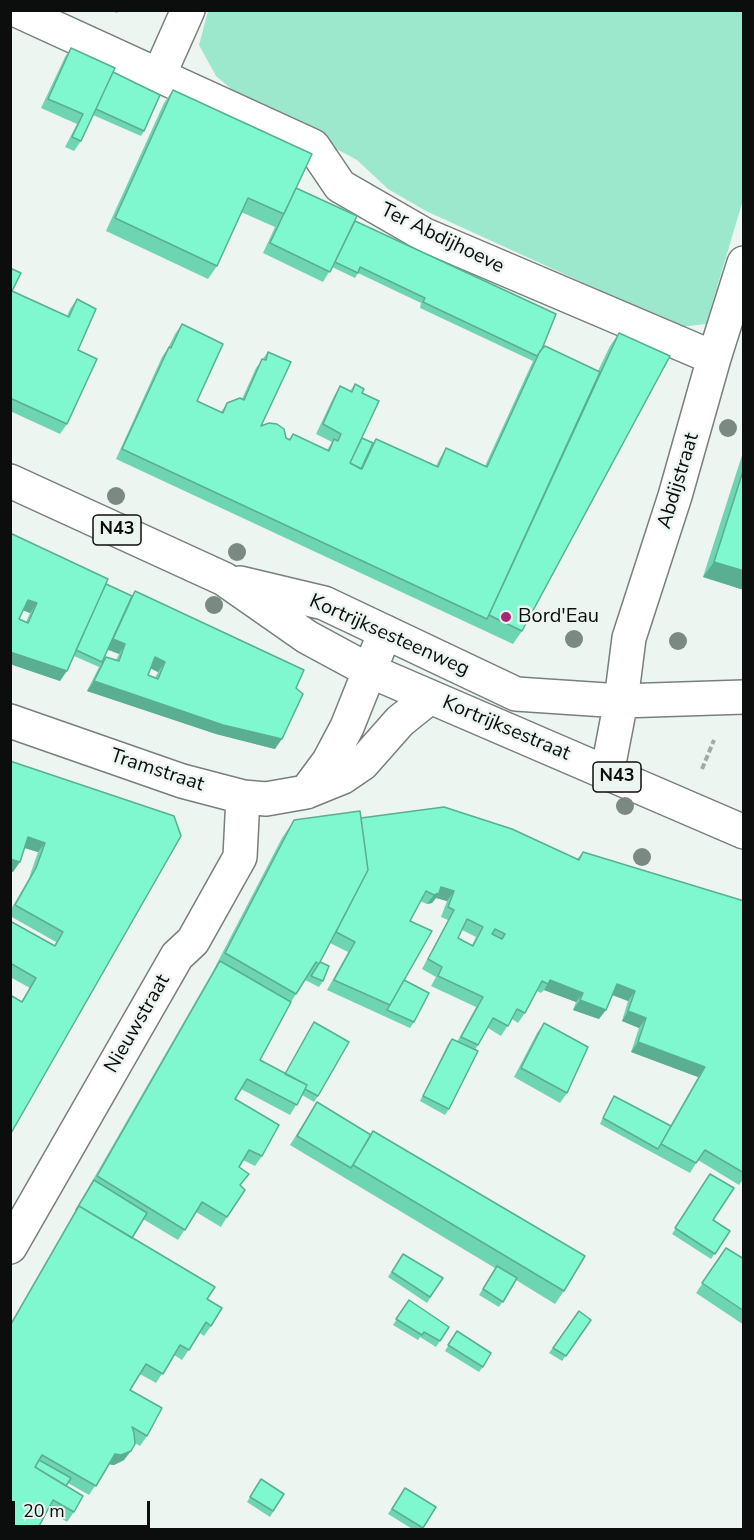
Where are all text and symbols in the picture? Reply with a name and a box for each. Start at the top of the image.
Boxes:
street label: Ter Abdijhoeve [376,199,508,279]
street label: Abdijstraat [653,430,705,532]
road number: N43 [93,515,141,545]
street label: Kortrijksesteenweg [305,590,473,682]
place label: Bord'Eau [518,605,599,629]
marker: Bord'Eau [499,610,513,624]
street label: Kortrijksestraat [439,691,573,767]
street label: Tramstraat [107,745,207,797]
road number: N43 [593,762,641,792]
street label: Nieuwstraat [100,970,176,1078]
scale bar [15,1489,153,1527]
text: 20 m [23,1499,65,1523]

